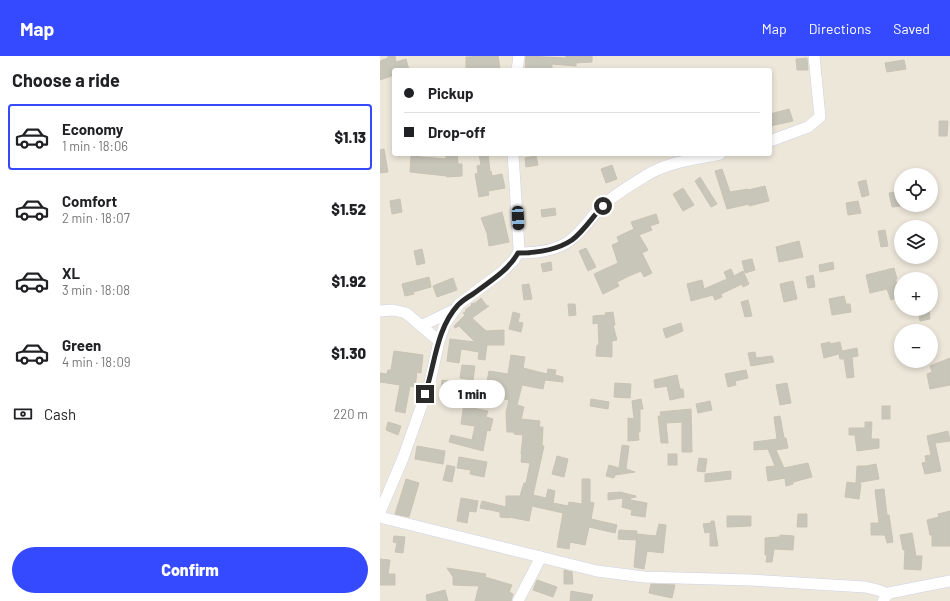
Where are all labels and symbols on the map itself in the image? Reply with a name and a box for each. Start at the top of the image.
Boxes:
route start [594,197,612,215]
car [511,206,525,230]
callout: 1 min [439,380,505,408]
route end [416,385,434,403]

